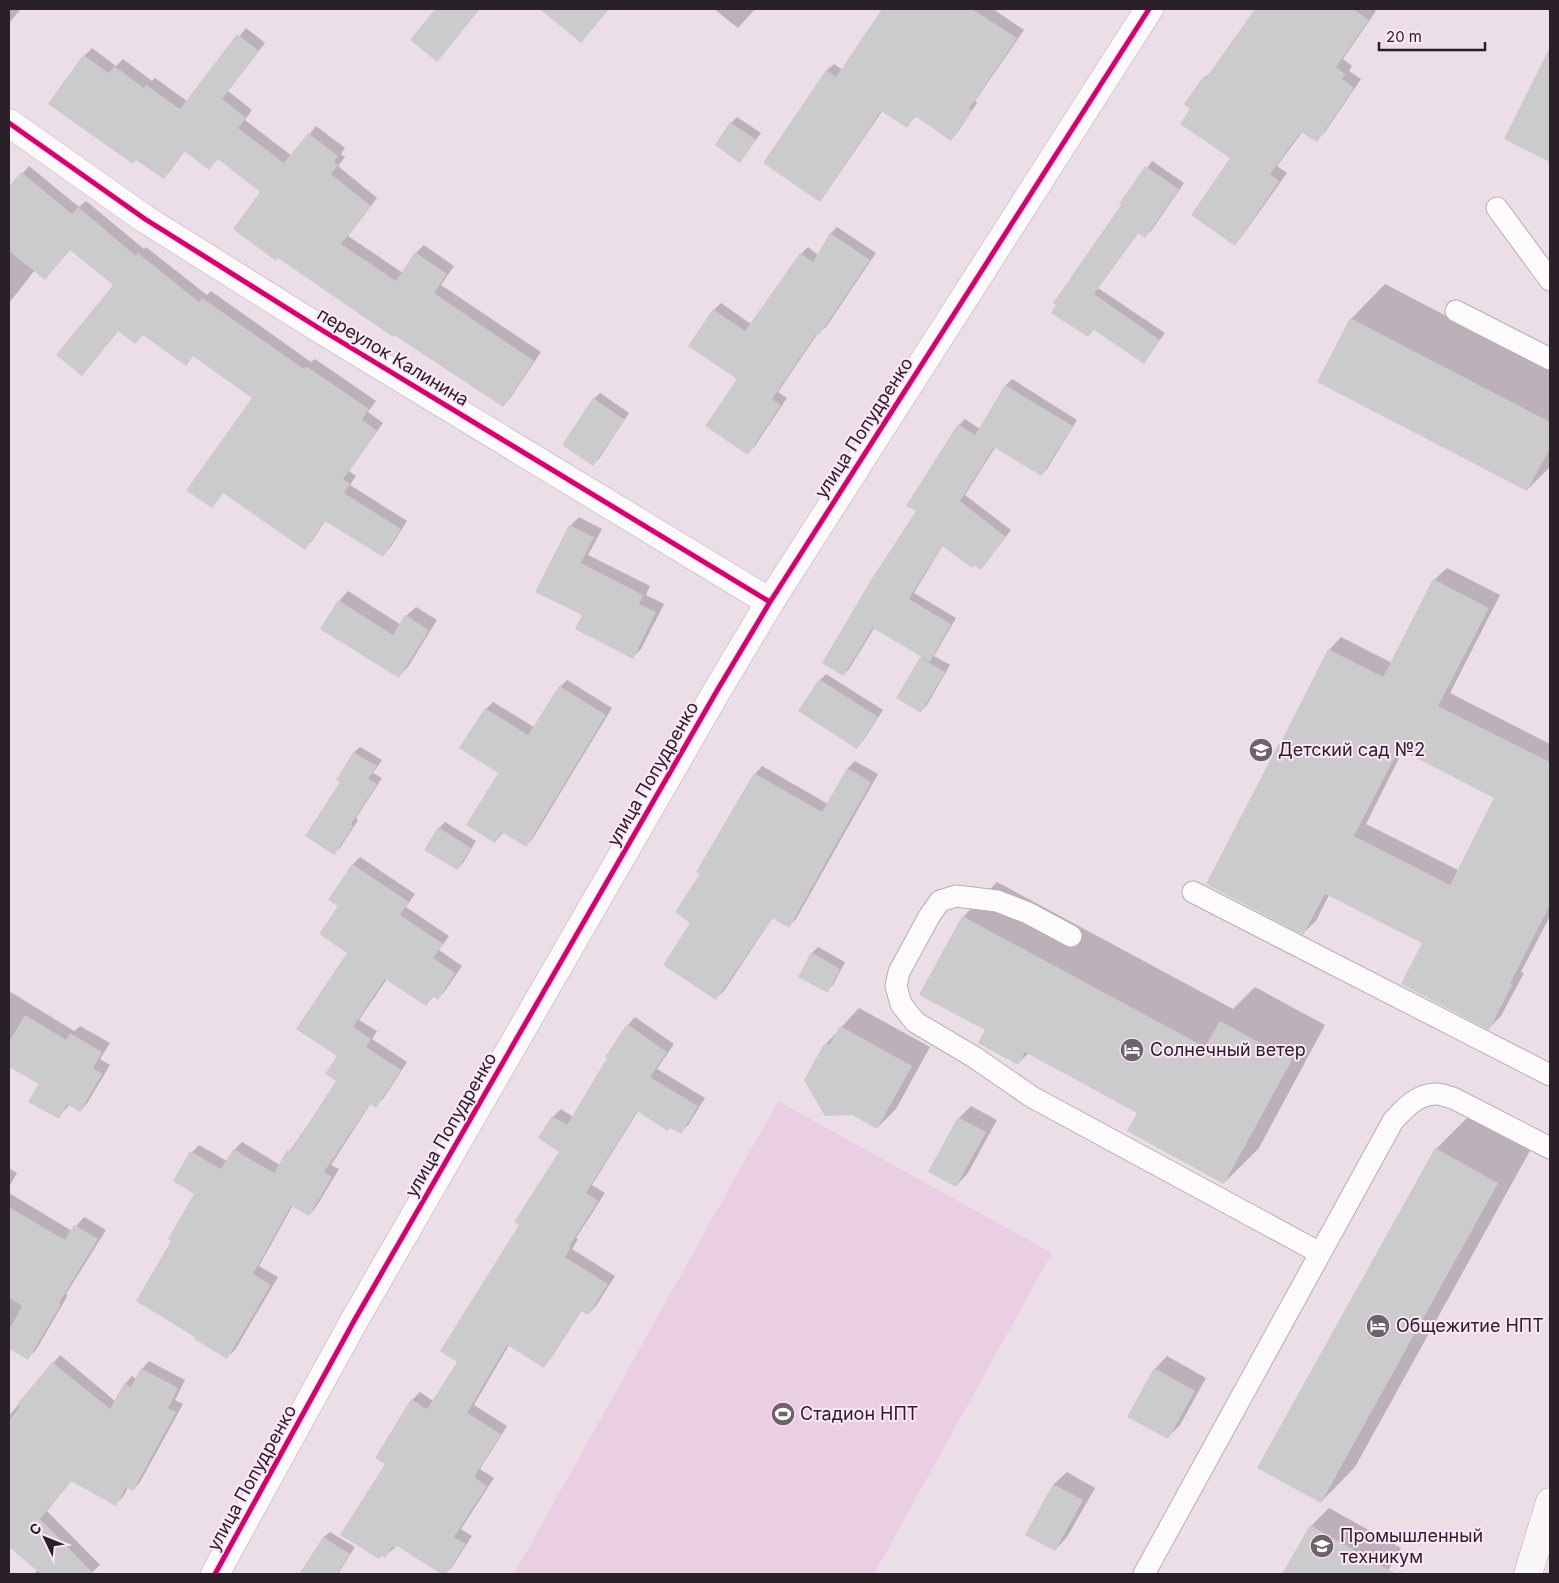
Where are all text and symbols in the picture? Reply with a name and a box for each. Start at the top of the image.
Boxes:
scale bar [1379,20,1485,52]
text: 20 m [1386,27,1422,46]
street label: переулок Калинина [314,303,473,410]
street label: улица Попудренко [810,353,917,502]
street label: улица Попудренко [603,698,703,850]
school or university icon: Детский сад №2 [1248,737,1274,763]
place label: Детский сад №2 [1278,739,1425,760]
hotel icon: Солнечный ветер [1119,1037,1145,1063]
place label: Солнечный ветер [1150,1039,1306,1060]
street label: улица Попудренко [401,1049,501,1201]
hotel icon: Общежитие НПТ [1365,1313,1391,1339]
place label: Общежитие НПТ [1396,1315,1544,1336]
street label: улица Попудренко [203,1401,300,1554]
sports icon: Стадион НПТ [770,1401,796,1427]
place label: Стадион НПТ [800,1403,918,1424]
north arrow [20,1513,70,1563]
text: С [25,1519,45,1538]
place label: Промышленный техникум [1340,1525,1483,1567]
school or university icon: Промышленный техникум [1309,1533,1335,1559]

